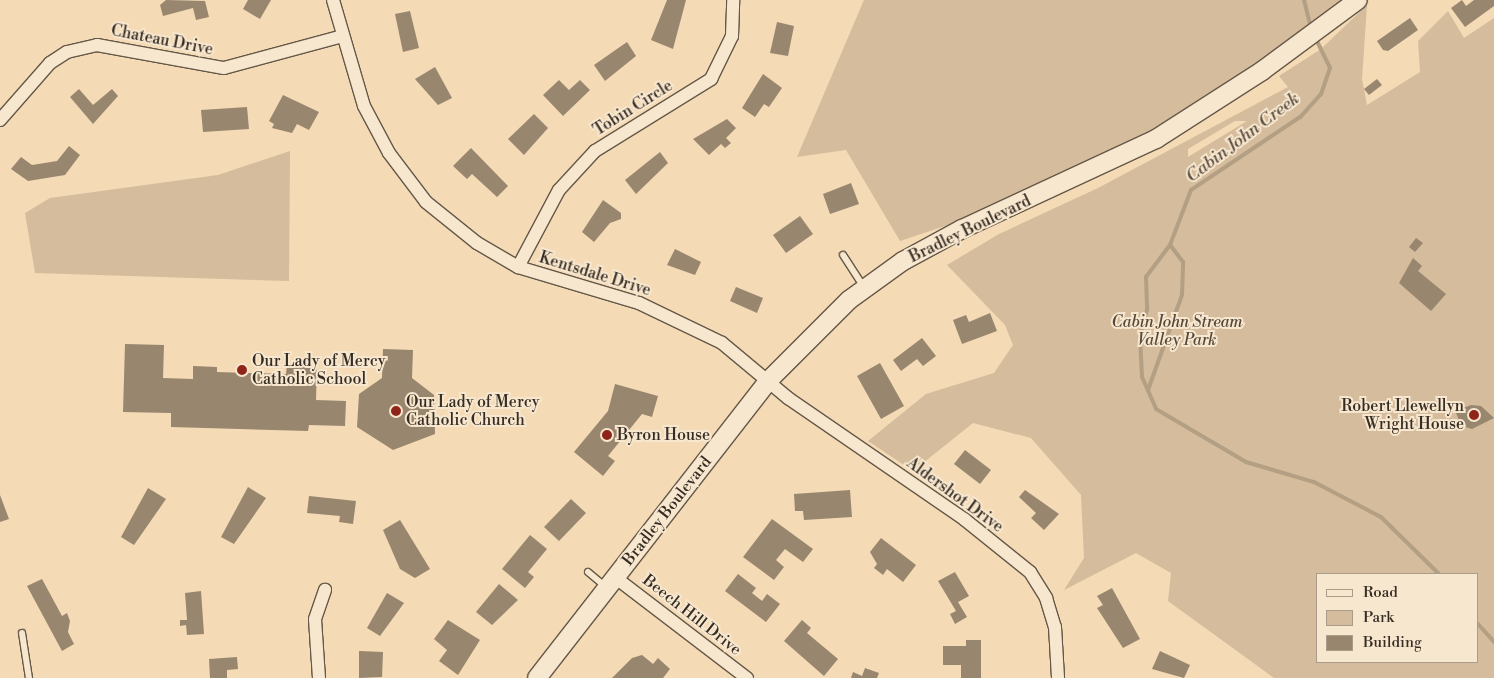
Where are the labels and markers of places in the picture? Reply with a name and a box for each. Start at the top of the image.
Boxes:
place label: Our Lady of Mercy Catholic School [252,351,386,389]
marker: Our Lady of Mercy Catholic School [236,364,248,376]
place label: Our Lady of Mercy Catholic Church [406,392,540,430]
place label: Robert Llewellyn Wright House [1341,396,1464,434]
marker: Our Lady of Mercy Catholic Church [390,405,402,417]
marker: Robert Llewellyn Wright House [1468,409,1480,421]
place label: Byron House [617,425,710,445]
marker: Byron House [601,429,613,441]

